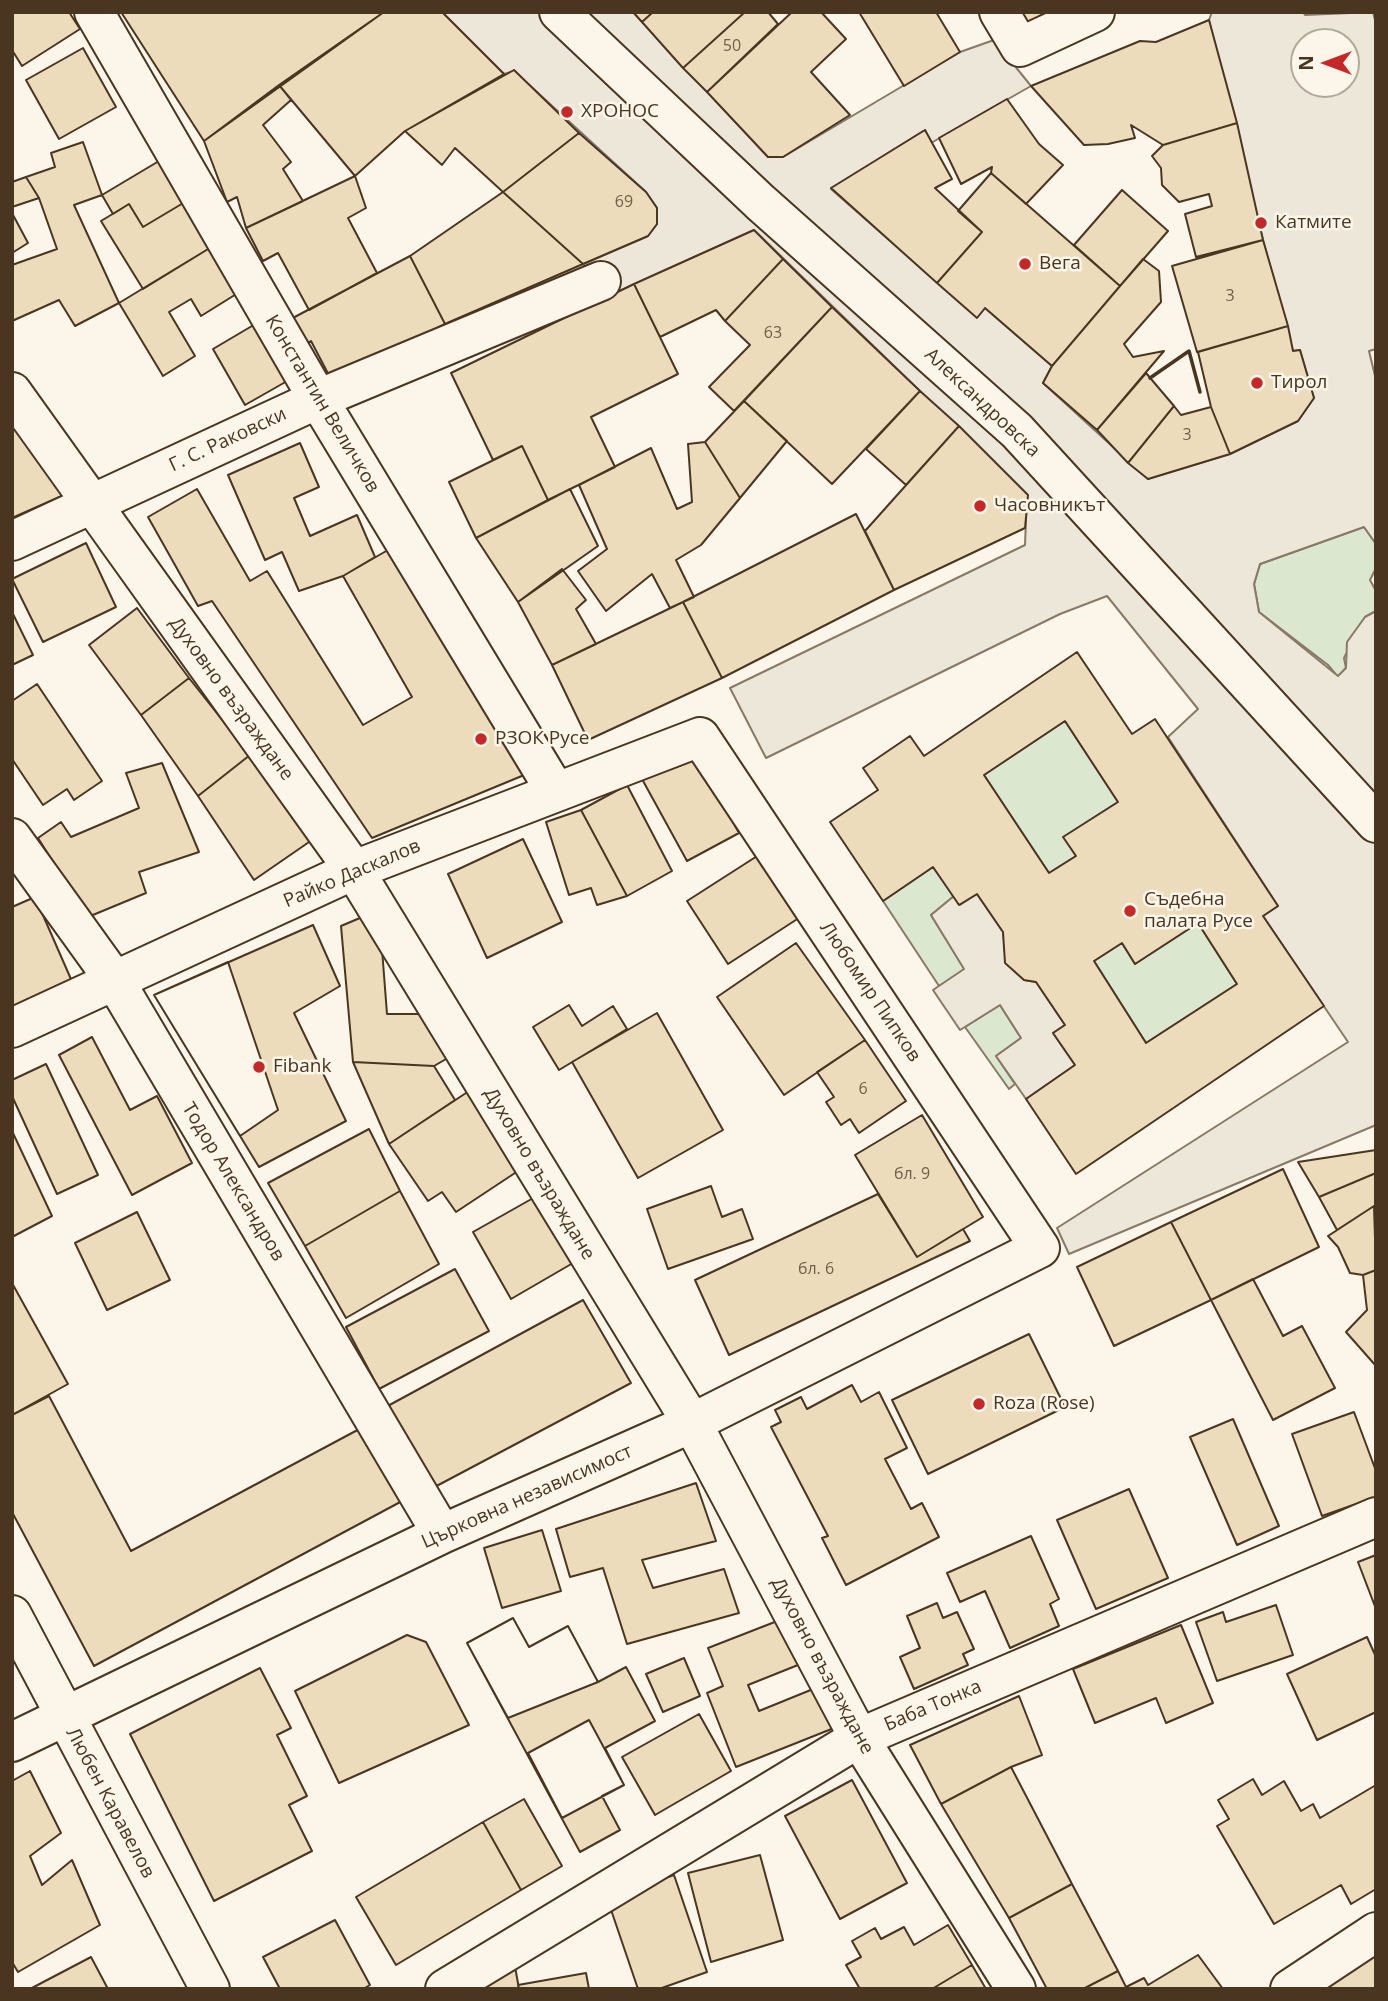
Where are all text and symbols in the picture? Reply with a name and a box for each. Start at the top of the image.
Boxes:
north arrow [1290,28,1360,98]
house number: 50 [723,36,741,56]
text: N [1293,55,1319,71]
place label: XPOHOC [581,101,659,123]
marker: XPOHOC [559,104,575,120]
house number: 69 [615,192,633,212]
place label: Катмите [1275,212,1352,234]
marker: Катмите [1253,215,1269,231]
place label: Вега [1039,253,1081,275]
marker: Вега [1017,256,1033,272]
house number: 3 [1225,286,1235,306]
street label: Константин Величков [260,311,384,497]
house number: 63 [764,323,782,343]
street label: Александровска [920,344,1044,462]
place label: Тирол [1271,372,1327,394]
marker: Тирол [1249,375,1265,391]
street label: Г. С. Раковски [166,403,290,477]
house number: 3 [1182,425,1192,445]
place label: Часовникът [994,495,1105,517]
marker: Часовникът [972,498,988,514]
street label: Духовно възраждане [164,613,298,785]
place label: РЗОК Русе [495,728,590,750]
marker: РЗОК Русе [473,731,489,747]
street label: Райко Даскалов [280,835,424,913]
place label: Съдебна палата Русе [1144,889,1253,933]
marker: Съдебна палата Русе [1122,903,1138,919]
street label: Любомир Пипков [815,918,925,1066]
place label: Fibank [273,1056,331,1078]
marker: Fibank [251,1059,267,1075]
house number: 6 [858,1079,868,1099]
street label: Духовно възраждане [479,1084,599,1264]
street label: Тодор Александров [177,1099,289,1265]
house number: бл. 9 [894,1164,930,1184]
house number: бл. 6 [798,1259,834,1279]
place label: Roza (Rose) [993,1393,1095,1415]
marker: Roza (Rose) [971,1396,987,1412]
street label: Църковна независимост [418,1440,636,1554]
street label: Духовно възраждане [766,1574,878,1758]
street label: Баба Тонка [881,1675,985,1737]
street label: Любен Каравелов [61,1724,159,1882]

